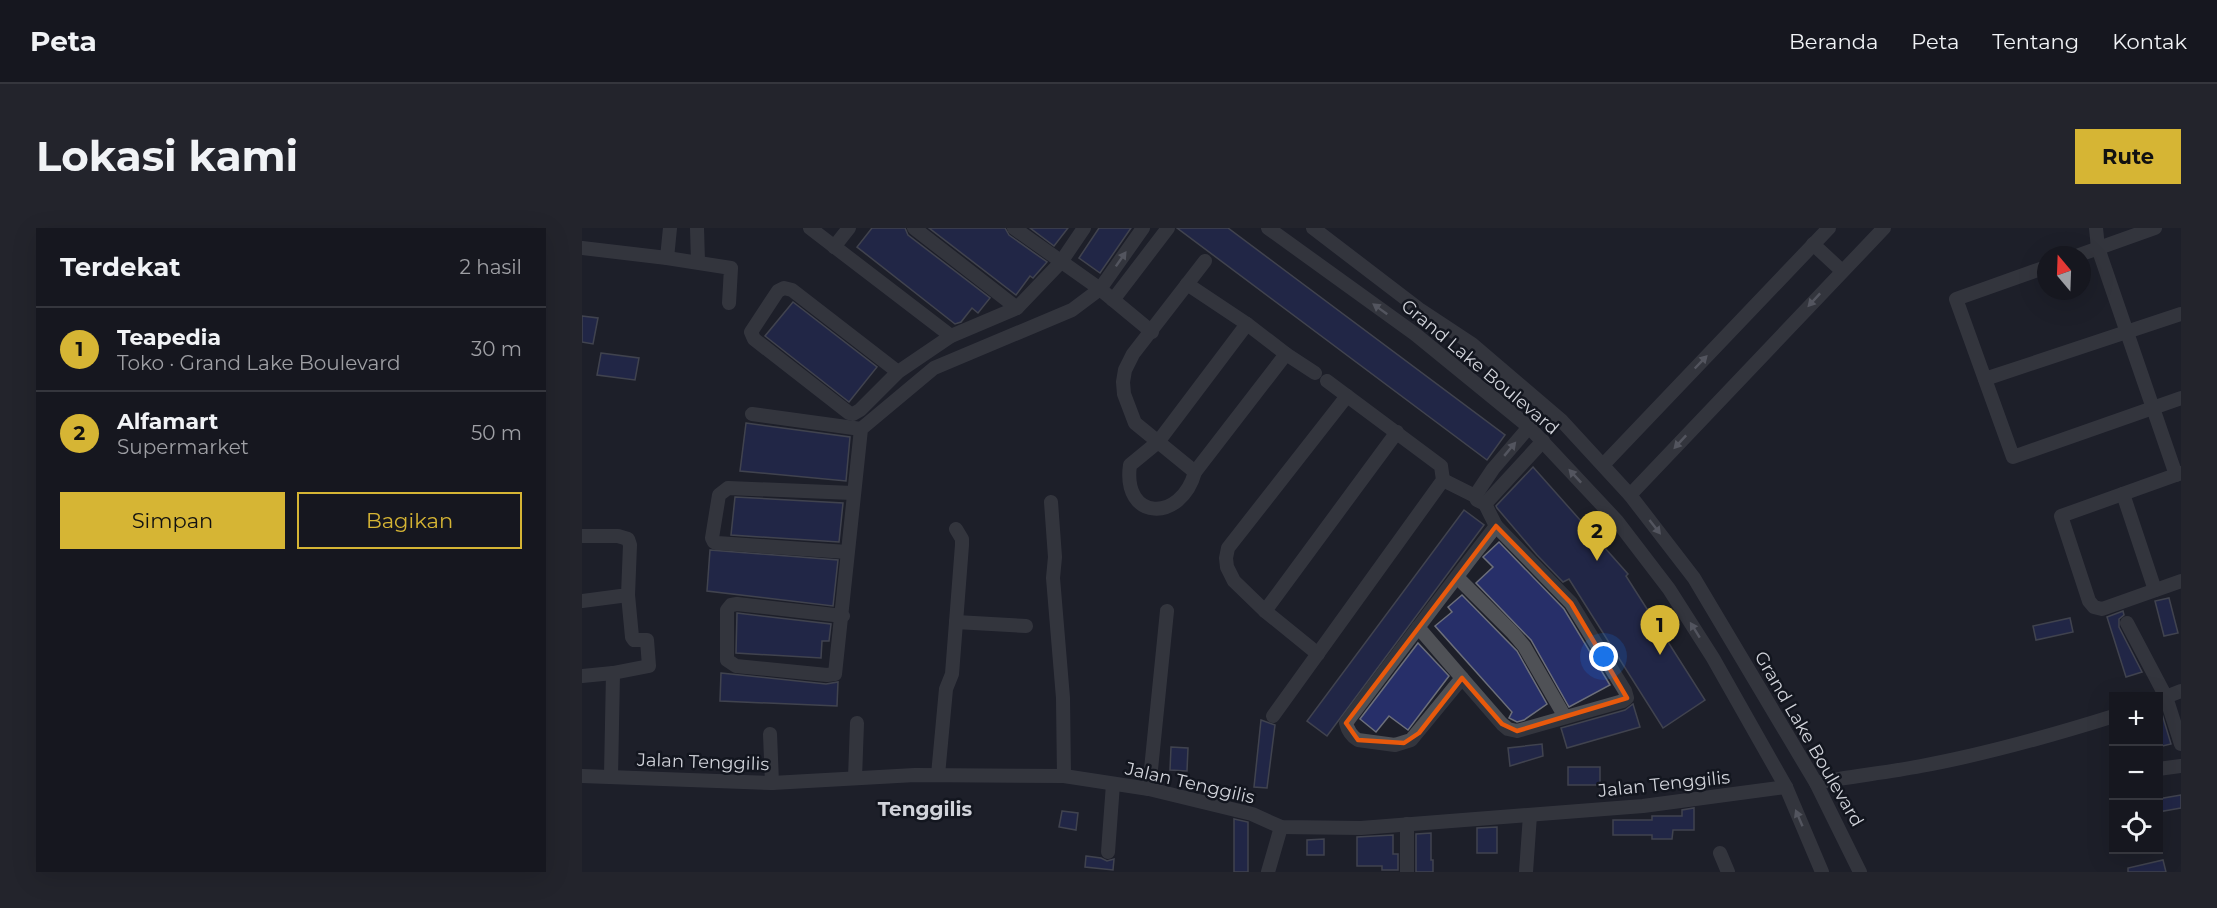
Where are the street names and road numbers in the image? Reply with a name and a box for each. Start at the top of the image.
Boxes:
street label: Grand Lake Boulevard [1397,295,1563,439]
street label: Grand Lake Boulevard [1750,647,1868,831]
street label: Jalan Tenggilis [635,749,770,775]
street label: Jalan Tenggilis [1122,757,1257,809]
street label: Jalan Tenggilis [1596,766,1731,802]

